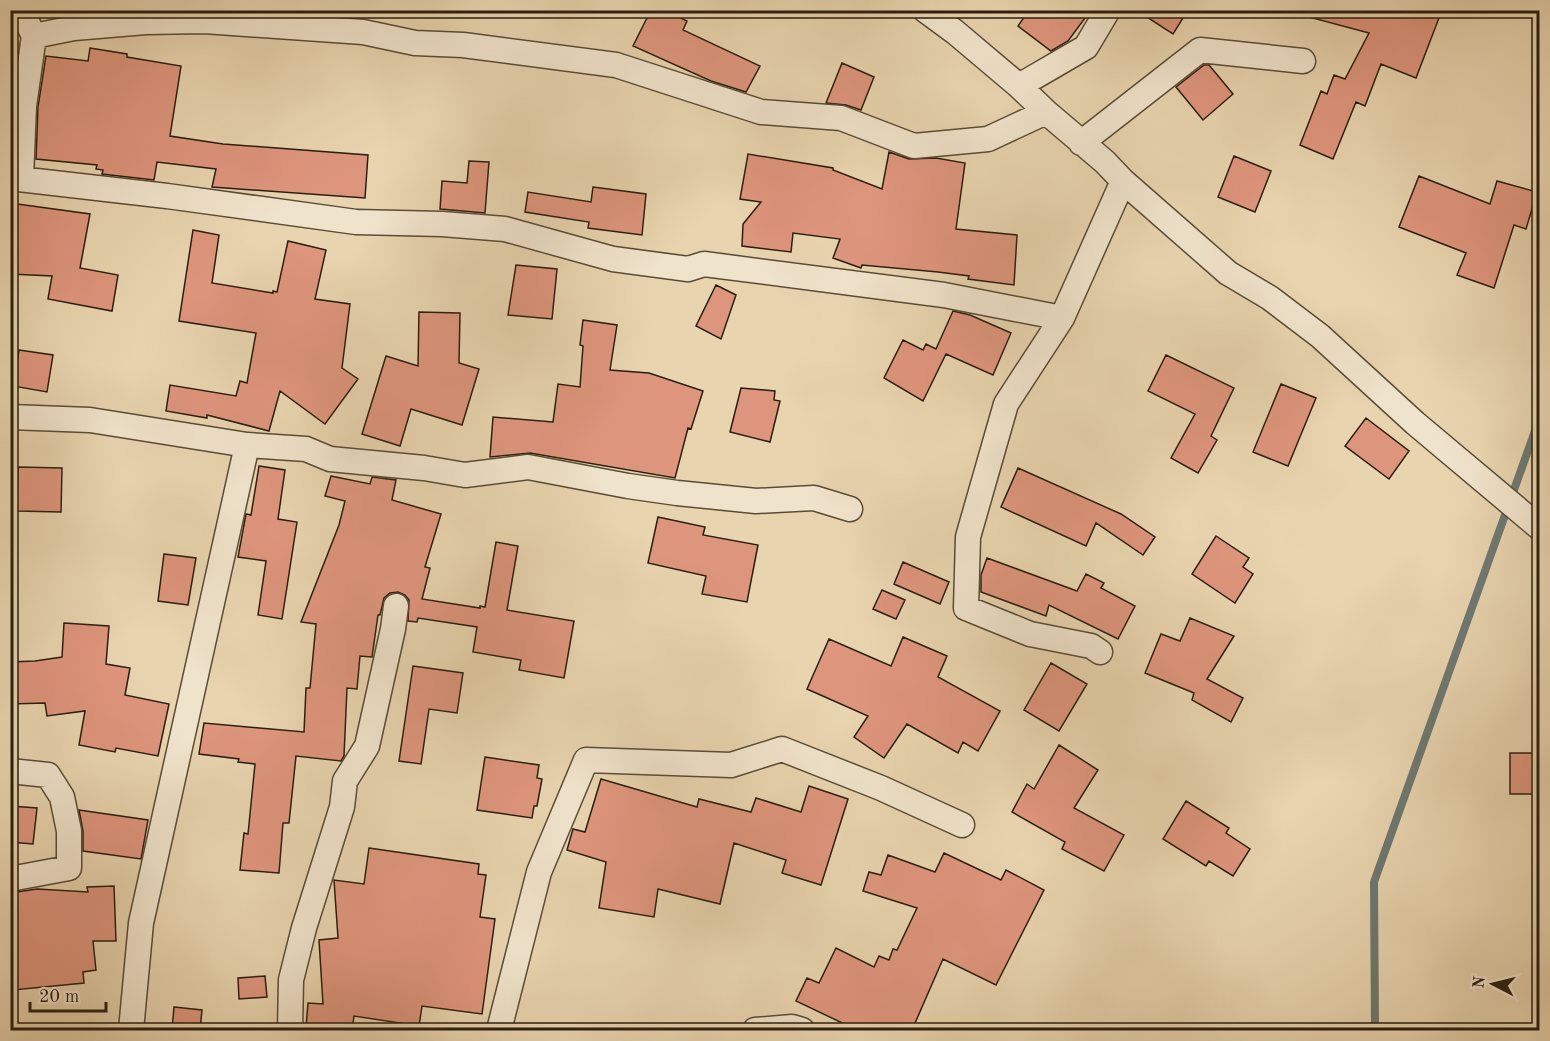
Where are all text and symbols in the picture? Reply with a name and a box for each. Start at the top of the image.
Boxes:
north arrow [1463,954,1523,1014]
scale bar [30,975,106,1013]
text: N [1471,975,1489,989]
text: 20 m [39,988,79,1006]

